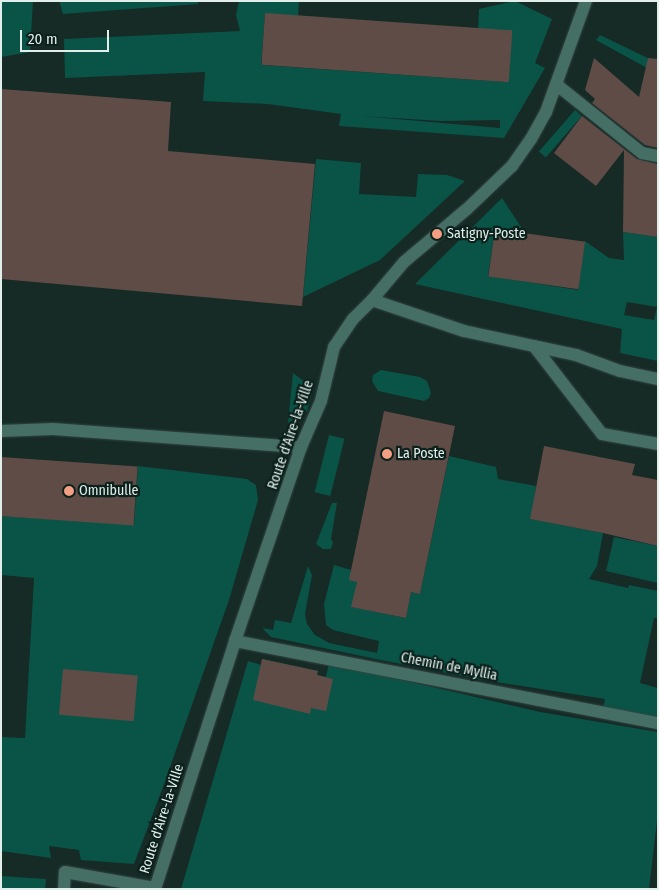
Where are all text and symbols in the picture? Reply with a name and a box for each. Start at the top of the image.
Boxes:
scale bar [22,20,111,52]
text: 20 m [28,30,58,48]
place label: Satigny-Poste [447,226,526,242]
marker: Satigny-Poste [431,228,443,240]
street label: Route d'Aire-la-Ville [264,378,318,492]
place label: La Poste [397,446,445,462]
marker: La Poste [381,448,393,460]
place label: Omnibulle [79,483,138,499]
marker: Omnibulle [63,485,75,497]
street label: Chemin de Myllia [399,649,499,685]
street label: Route d'Aire-la-Ville [136,762,188,876]

